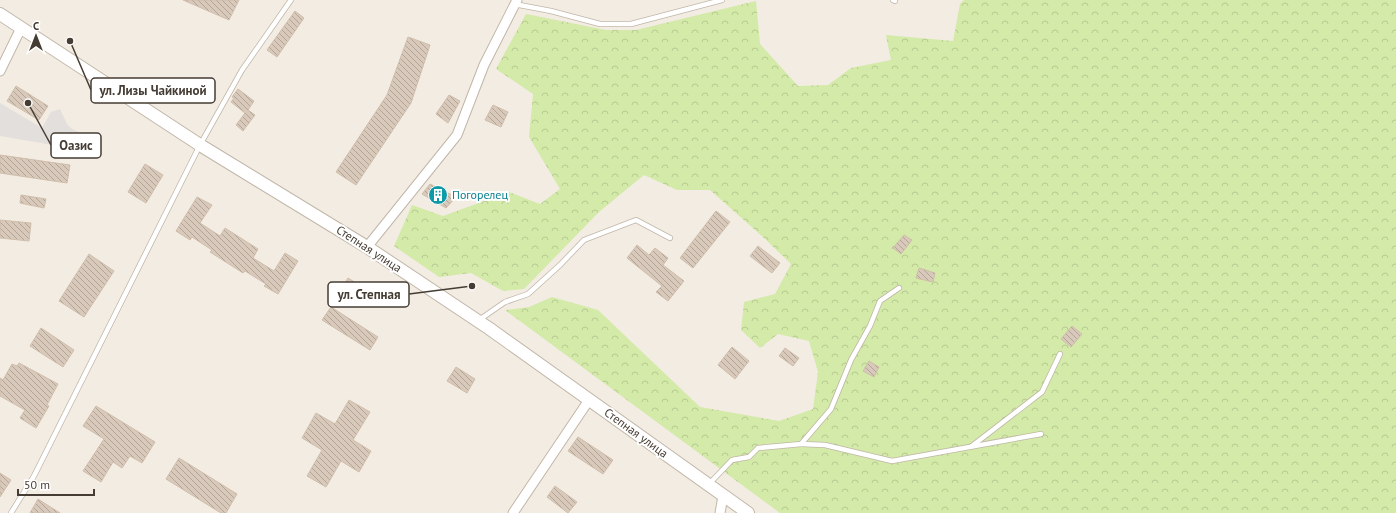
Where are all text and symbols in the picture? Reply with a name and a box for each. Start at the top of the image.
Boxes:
north arrow [16,16,56,56]
text: С [33,19,39,33]
callout: ул. Лизы Чайкиной [91,78,215,103]
text: ул. Лизы Чайкиной [98,82,207,99]
callout: Оазис [51,133,101,158]
text: Оазис [59,137,93,154]
building icon: Погорелец [427,184,449,206]
place label: Погорелец [452,187,508,202]
street label: Степная улица [334,222,405,275]
callout: ул. Степная [328,282,409,307]
text: ул. Степная [336,286,401,303]
street label: Степная улица [602,404,671,461]
scale bar [18,471,94,497]
text: 50 m [24,477,50,492]

